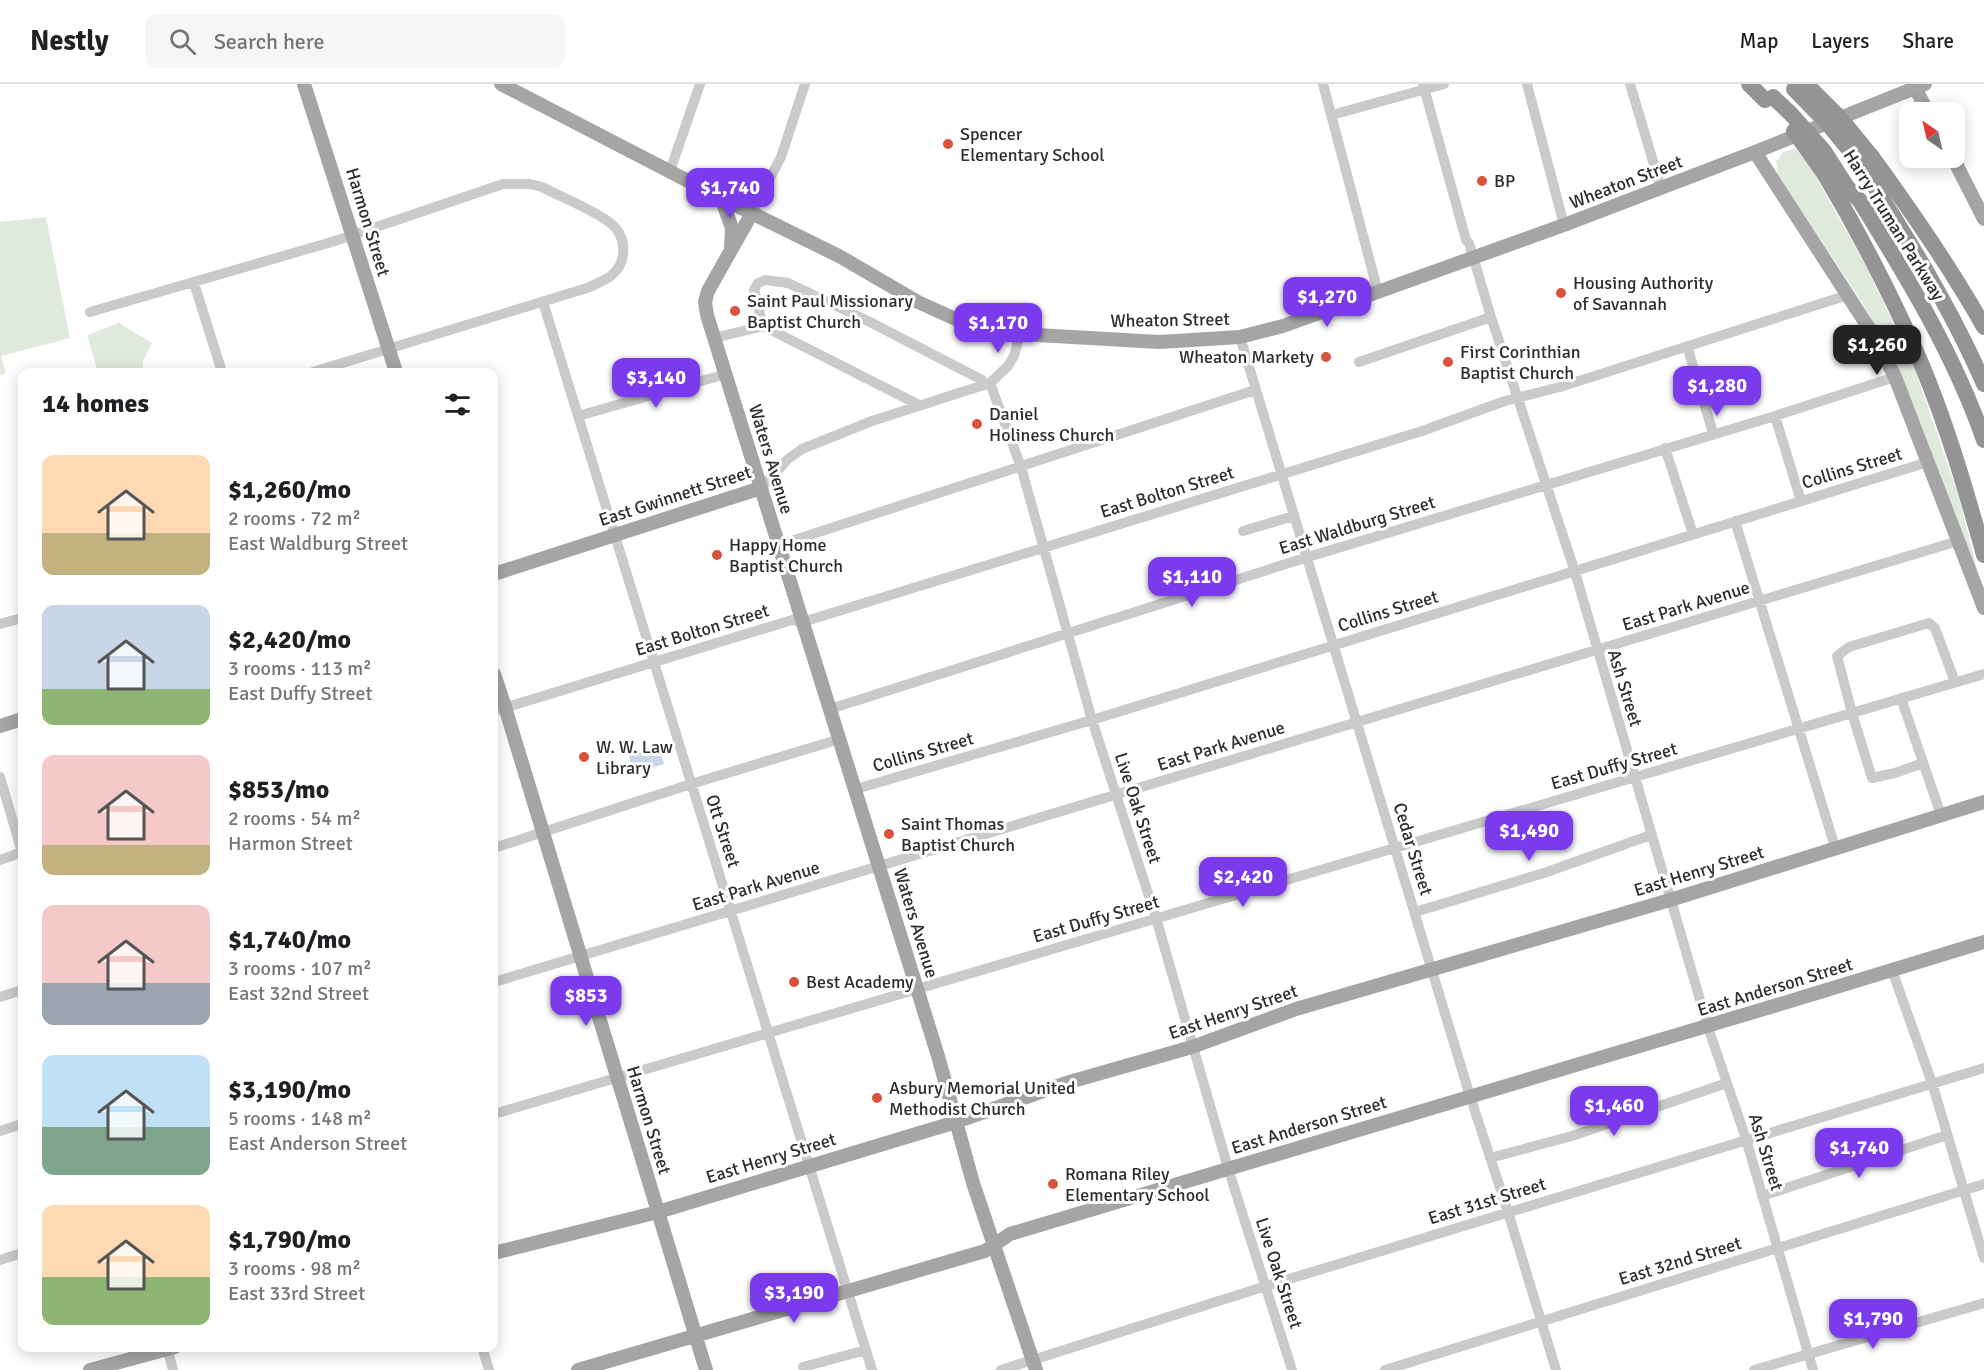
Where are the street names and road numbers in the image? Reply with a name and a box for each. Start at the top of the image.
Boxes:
street label: Harry Truman Parkway [1839,145,1950,305]
street label: Wheaton Street [1566,150,1686,214]
street label: Harmon Street [341,165,395,279]
street label: Wheaton Street [1110,308,1230,332]
street label: Waters Avenue [744,402,798,516]
street label: Collins Street [1799,442,1905,494]
street label: East Gwinnett Street [596,461,754,531]
street label: East Bolton Street [1097,461,1237,523]
street label: East Waldburg Street [1276,491,1438,559]
street label: East Park Avenue [1620,576,1752,636]
street label: Collins Street [1335,585,1441,637]
street label: East Bolton Street [632,599,772,661]
street label: Ash Street [1603,647,1647,729]
street label: East Park Avenue [1155,716,1287,776]
street label: Collins Street [870,727,976,777]
street label: East Duffy Street [1548,737,1680,795]
street label: Live Oak Street [1110,750,1166,866]
street label: Ott Street [701,792,745,870]
street label: Cedar Street [1388,800,1438,898]
street label: East Henry Street [1631,841,1767,901]
street label: East Park Avenue [690,856,822,916]
street label: Waters Avenue [889,866,943,980]
street label: East Duffy Street [1030,890,1162,948]
street label: East Anderson Street [1695,953,1855,1021]
street label: East Henry Street [1166,980,1300,1044]
street label: Harmon Street [622,1063,676,1177]
street label: East Anderson Street [1229,1091,1389,1159]
street label: Ash Street [1744,1111,1788,1193]
street label: East Henry Street [703,1128,839,1188]
street label: East 31st Street [1426,1173,1548,1229]
street label: Live Oak Street [1251,1215,1307,1331]
street label: East 32nd Street [1616,1232,1744,1290]

